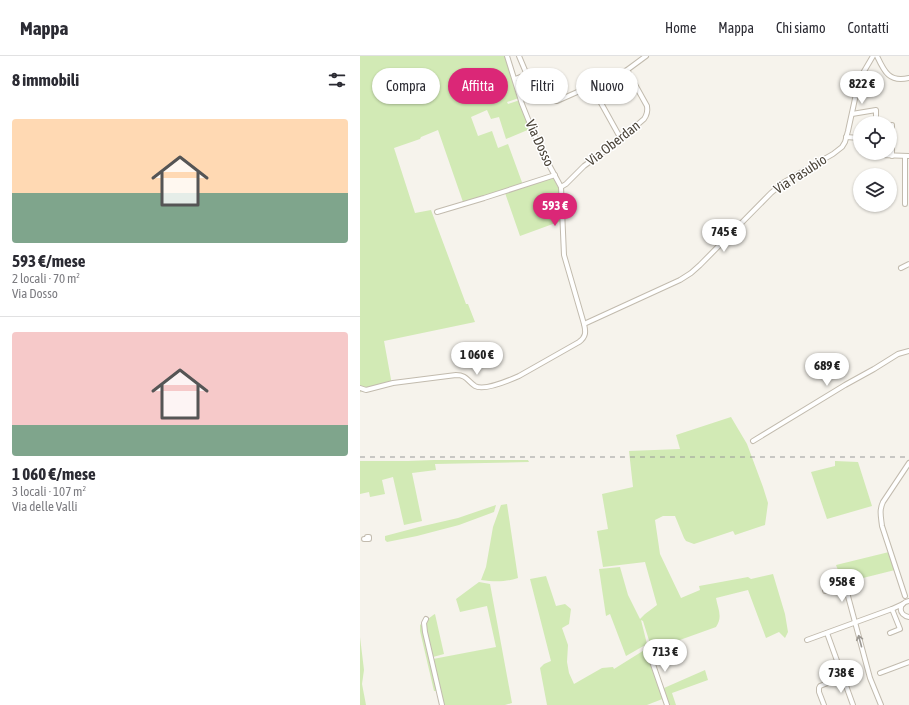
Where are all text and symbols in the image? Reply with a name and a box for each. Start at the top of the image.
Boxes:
text: Mappa [20,17,68,39]
text: Home [665,20,696,36]
text: Mappa [718,20,754,36]
text: Chi siamo [776,20,826,36]
text: Contatti [848,20,889,36]
chip: Compra [372,68,440,104]
chip: Affitta [448,68,508,104]
chip: Filtri [516,68,568,104]
chip: Nuovo [576,68,638,104]
icon: filters [326,69,348,91]
text: 8 immobili [12,70,79,90]
pin: 822 € [834,71,890,105]
text: 822 € [849,76,875,91]
map controls [853,116,897,212]
button: locate [853,116,897,160]
street label: Via Dosso [522,117,558,169]
street label: Via Oberdan [583,117,643,169]
icon: home [144,145,216,217]
street label: Via Pasubio [771,151,829,197]
button: layers [853,168,897,212]
pin: 593 € [527,193,583,227]
text: 593 € [542,198,568,213]
pin: 745 € [696,219,752,253]
text: 745 € [711,224,737,239]
text: 593 €/mese [12,251,85,271]
text: 2 locali · 70 m² [12,271,80,286]
text: Via Dosso [12,286,58,301]
pin: 1 060 € [440,342,514,376]
text: 1 060 € [460,347,494,362]
pin: 689 € [799,353,855,387]
icon: home [144,358,216,430]
text: 689 € [814,358,840,373]
text: 1 060 €/mese [12,464,96,484]
text: 3 locali · 107 m² [12,484,86,499]
text: Via delle Valli [12,499,78,514]
pin: 958 € [814,569,870,603]
text: 958 € [829,574,855,589]
one-way arrow [856,635,864,648]
pin: 713 € [637,639,693,673]
text: 713 € [652,644,678,659]
pin: 738 € [813,660,869,694]
text: 738 € [828,665,854,680]

